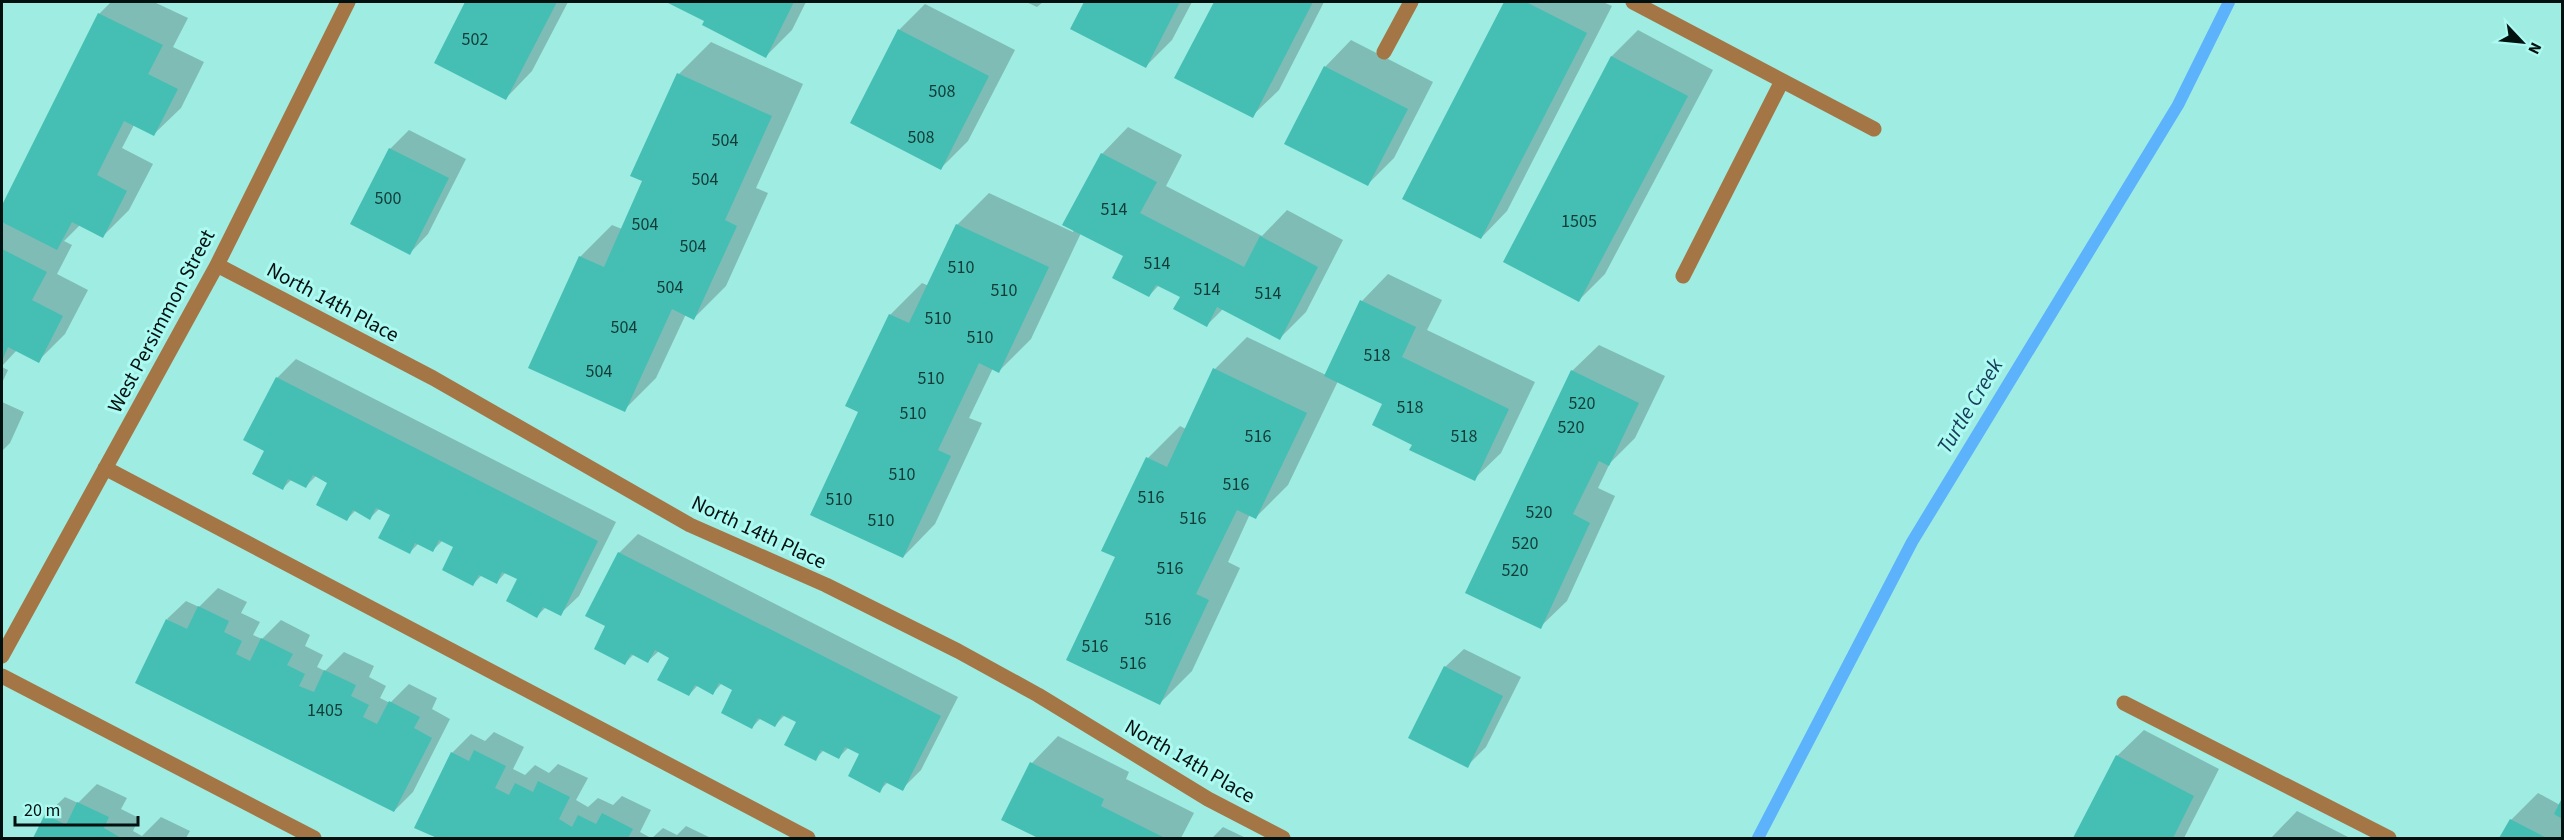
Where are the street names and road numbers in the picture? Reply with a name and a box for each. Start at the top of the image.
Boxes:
street label: West Persimmon Street [100,224,222,418]
street label: North 14th Place [262,254,404,350]
street label: North 14th Place [687,488,831,576]
street label: North 14th Place [1119,712,1261,810]

